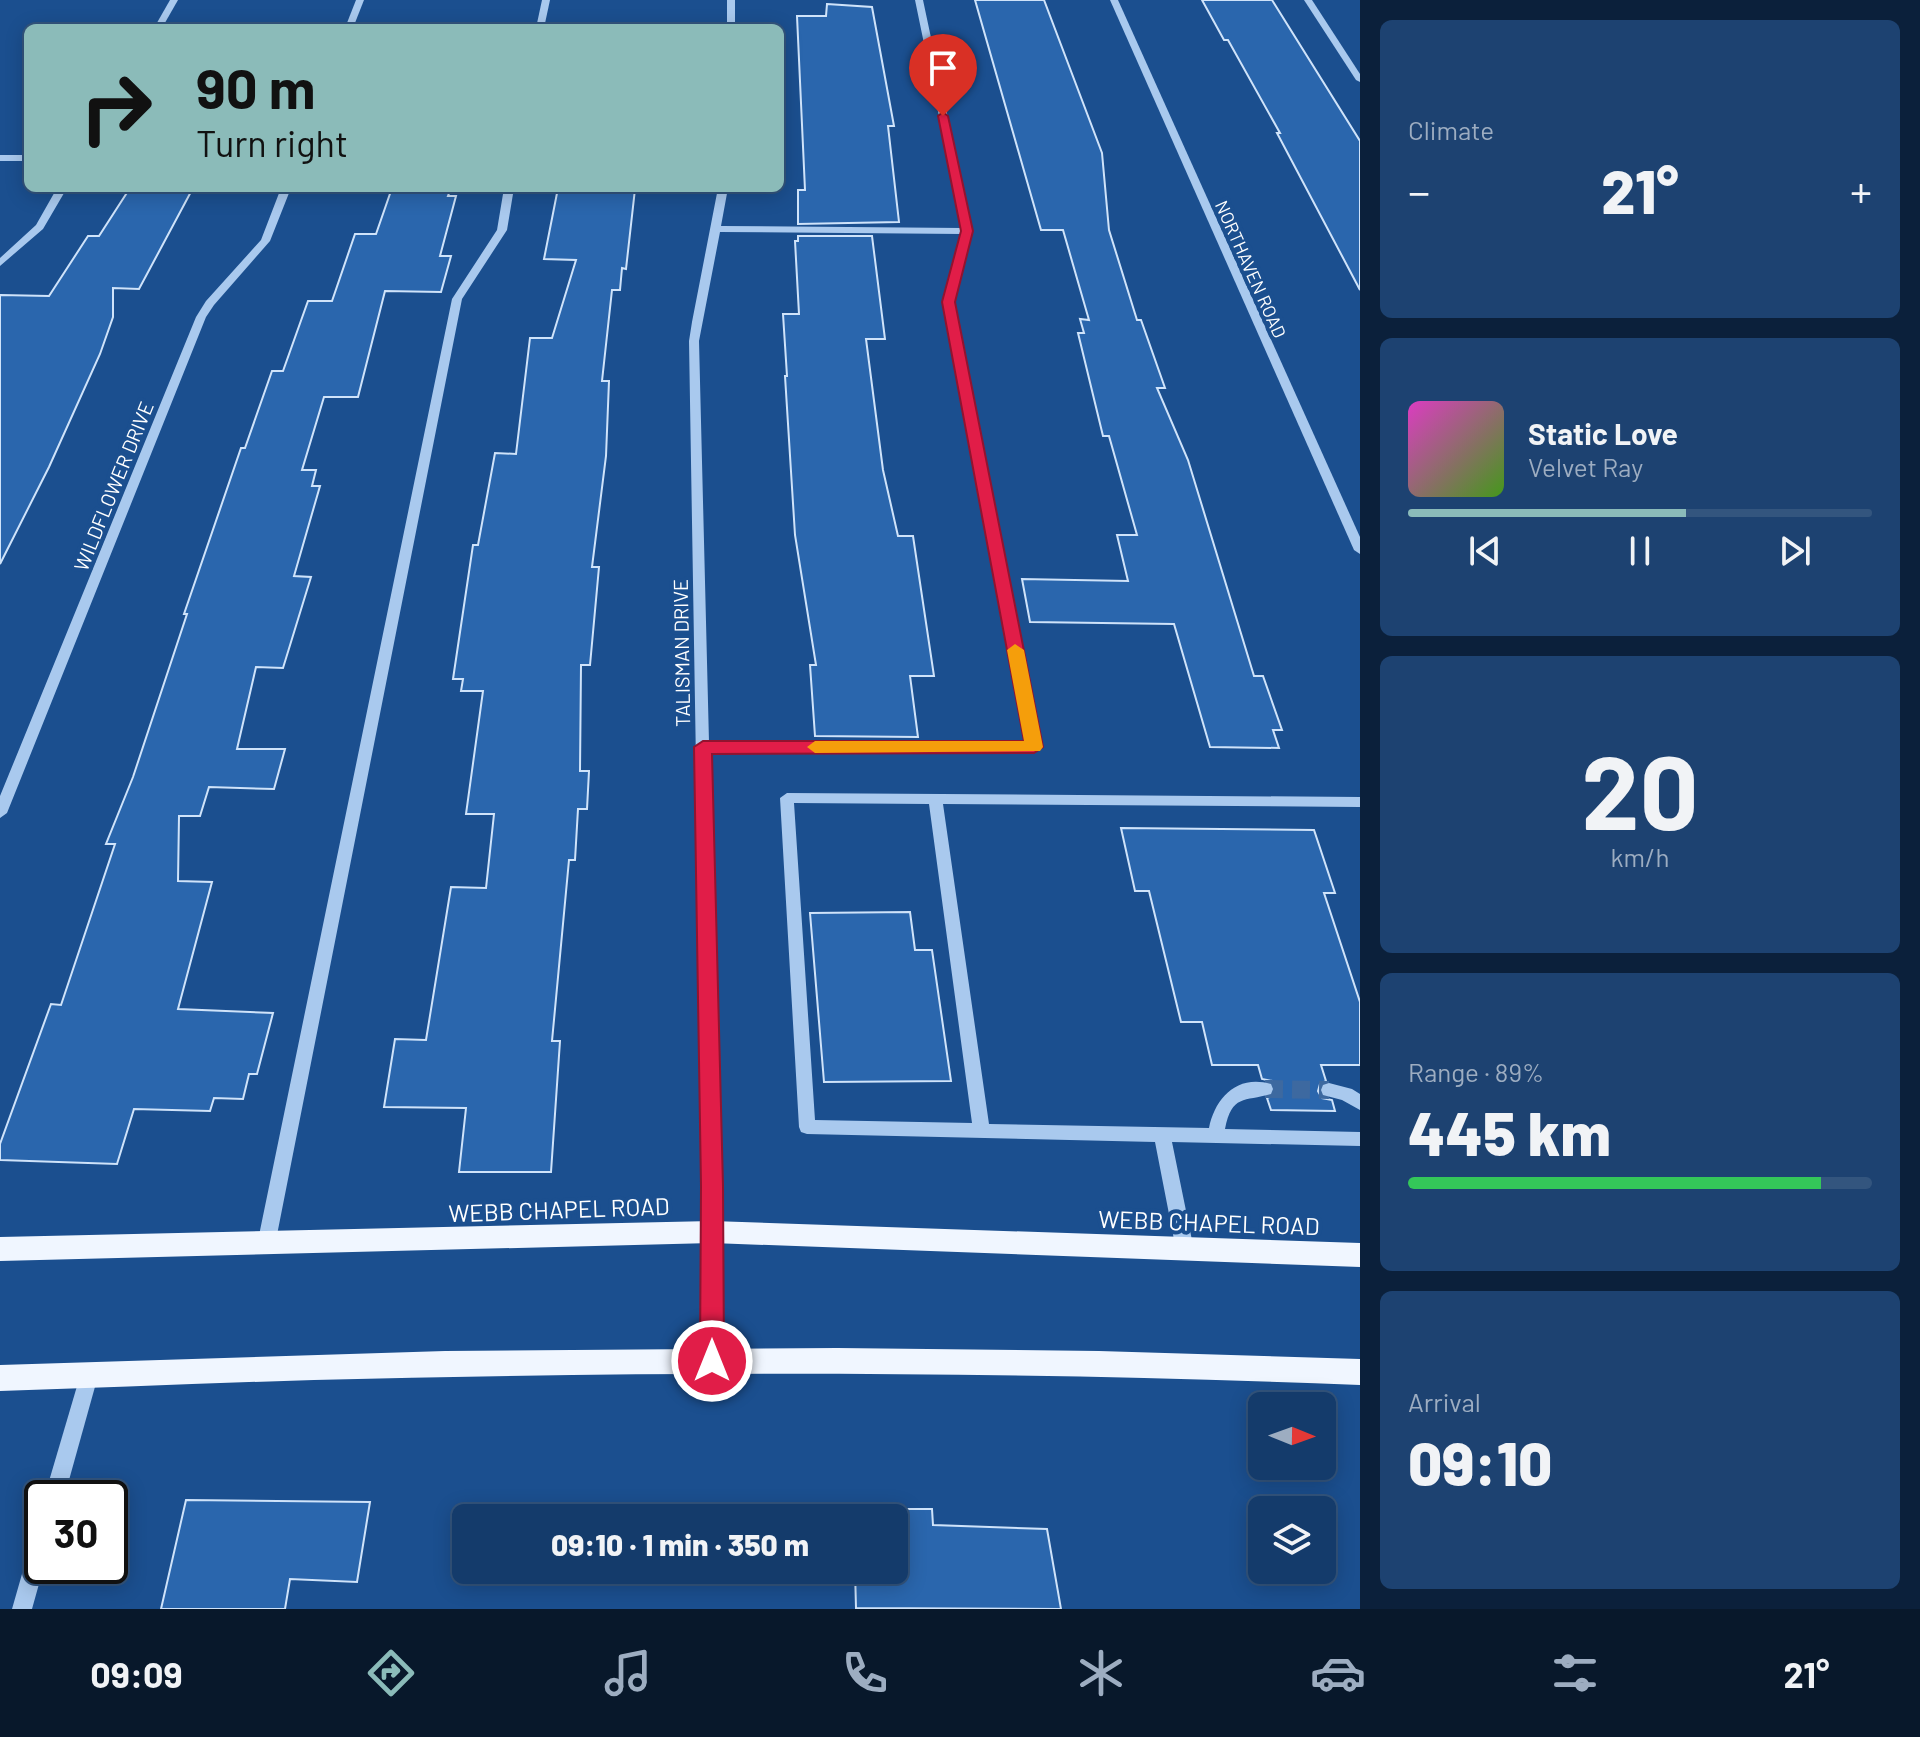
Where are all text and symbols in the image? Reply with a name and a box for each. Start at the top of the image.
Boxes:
pin [909,34,977,116]
icon: arrive [921,46,965,90]
text: 90 m [196,53,316,120]
icon: right [64,56,168,160]
text: Climate [1408,114,1494,145]
text: Turn right [196,121,348,164]
text: 21° [1601,154,1679,226]
text: − [1408,164,1430,217]
text: + [1850,164,1872,217]
street label: NORTHAVEN ROAD [1211,197,1291,341]
street label: WILDFLOWER DRIVE [68,398,158,574]
text: Static Love [1528,415,1678,451]
text: Velvet Ray [1528,451,1643,482]
icon: previous [1463,529,1507,573]
icon: pause [1618,529,1662,573]
icon: next [1773,529,1817,573]
street label: TALISMAN DRIVE [668,579,694,727]
text: 20 [1581,726,1699,851]
text: km/h [1611,841,1669,872]
text: Range · 89% [1408,1056,1544,1087]
text: 445 km [1408,1096,1611,1168]
street label: WEBB CHAPEL ROAD [448,1191,670,1227]
street label: WEBB CHAPEL ROAD [1098,1204,1320,1240]
position arrow [670,1319,754,1403]
text: Arrival [1408,1386,1481,1417]
north arrow [1248,1392,1336,1480]
map controls [1248,1392,1336,1584]
text: 09:10 [1408,1426,1552,1498]
speed limit sign: 30 [24,1480,128,1584]
button: layers [1248,1496,1336,1584]
text: 09:10 · 1 min · 350 m [551,1526,809,1562]
icon: directions [363,1645,419,1701]
icon: music [600,1645,656,1701]
icon: phone [837,1645,893,1701]
icon: climate [1073,1645,1129,1701]
icon: car [1310,1645,1366,1701]
icon: filters [1547,1645,1603,1701]
text: 09:09 [90,1652,183,1695]
text: 21° [1783,1652,1830,1695]

